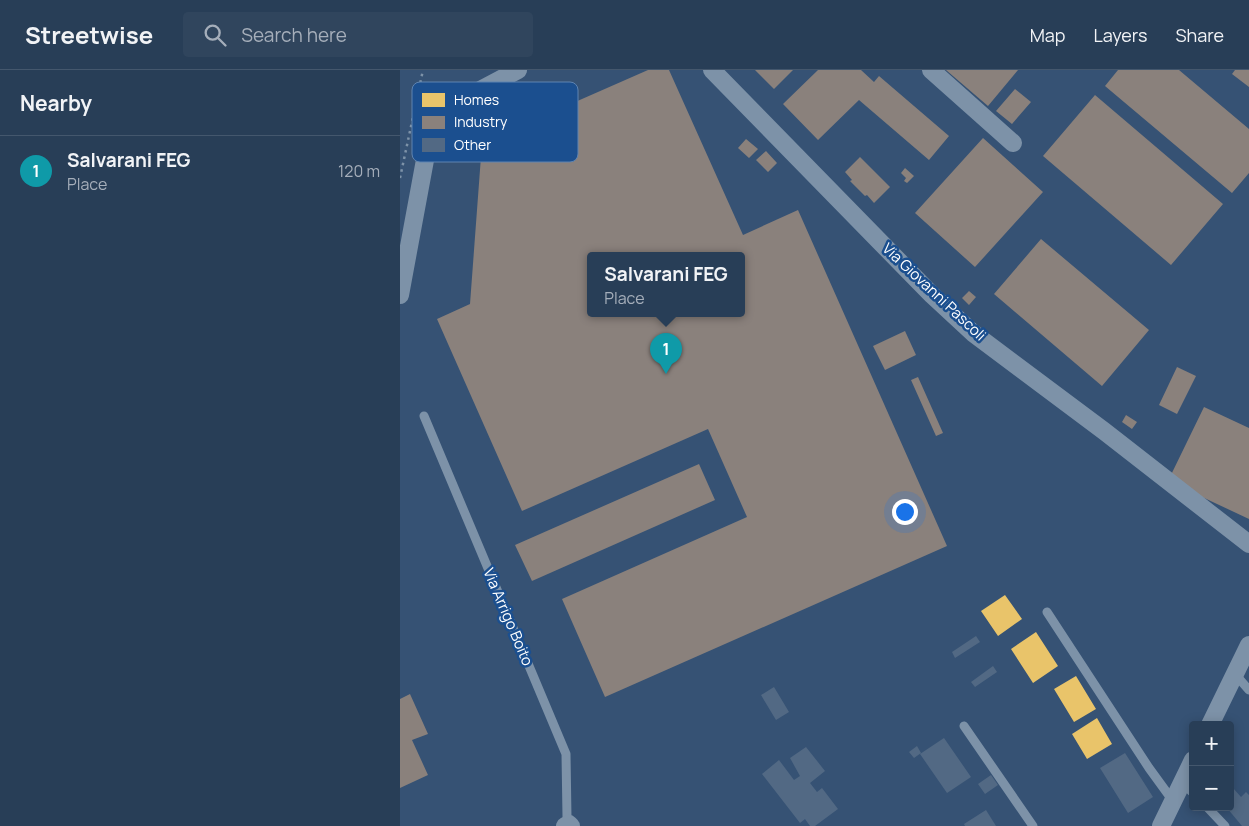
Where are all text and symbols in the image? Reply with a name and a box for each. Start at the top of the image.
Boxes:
search box [183,12,533,57]
text: Streetwise [25,18,153,51]
icon: search [201,21,229,49]
text: Search here [241,22,347,48]
text: Map [1030,23,1065,47]
text: Layers [1093,23,1147,47]
text: Share [1175,23,1224,47]
legend [412,82,578,162]
text: Nearby [20,89,92,117]
text: Homes [454,90,499,109]
text: Industry [454,112,508,131]
text: Other [454,135,491,154]
text: Salvarani FEG [67,147,190,173]
text: 1 [32,160,40,182]
text: 120 m [338,160,380,182]
text: Place [67,173,107,195]
street label: Via Giovanni Pascoli [878,238,991,345]
popup [587,252,745,317]
text: Salvarani FEG [604,261,728,287]
text: Place [604,287,645,309]
pin: 1 [650,333,682,374]
your location [892,499,918,525]
street label: Via Arrigo Boito [478,565,539,669]
map controls [1189,721,1234,811]
button: + [1189,721,1234,766]
button: − [1189,766,1234,811]

